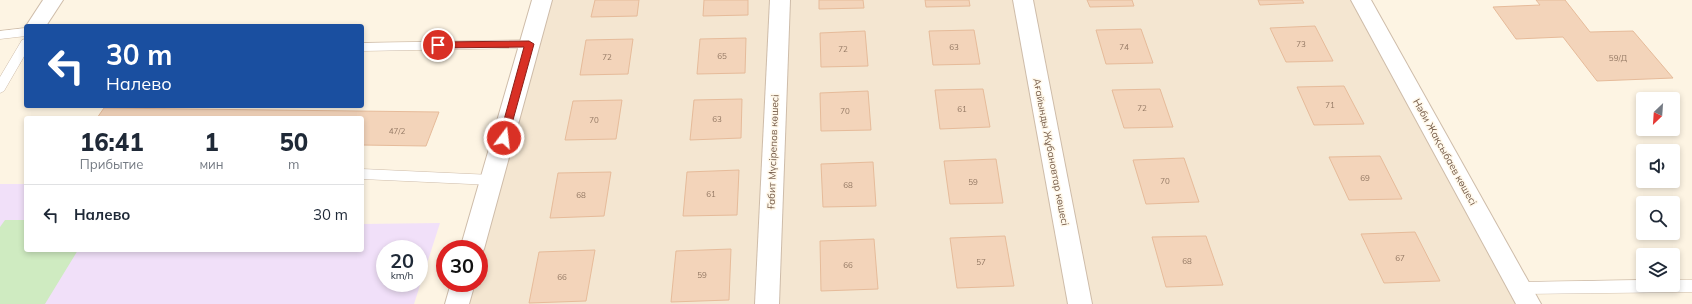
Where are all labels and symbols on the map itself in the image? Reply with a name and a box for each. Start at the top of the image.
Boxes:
pin [421,28,455,62]
house number: 73 [1296,39,1306,49]
house number: 63 [949,42,959,52]
house number: 74 [1119,42,1129,52]
house number: 72 [838,44,848,54]
house number: 65 [717,51,727,61]
house number: 72 [602,52,612,62]
house number: 59/Д [1609,53,1628,63]
street label: Ағайынды Жұбановтар көшесі [1030,77,1072,227]
north arrow [1636,92,1680,136]
street label: Ғабит Мүсірепов көшесі [764,94,782,210]
street label: Нәби Жақсыбаев көшесі [1410,96,1480,208]
house number: 71 [1325,100,1335,110]
house number: 72 [1137,103,1147,113]
house number: 61 [957,104,967,114]
house number: 70 [840,106,850,116]
house number: 63 [712,114,722,124]
house number: 70 [589,115,599,125]
position arrow [483,117,525,159]
house number: 47/2 [389,126,406,136]
house number: 69 [1360,173,1370,183]
house number: 70 [1160,176,1170,186]
house number: 59 [968,177,978,187]
house number: 68 [843,180,853,190]
house number: 61 [706,189,716,199]
house number: 68 [576,190,586,200]
speed limit sign: 30 [436,240,488,292]
house number: 67 [1395,253,1405,263]
house number: 68 [1182,256,1192,266]
house number: 57 [976,257,986,267]
house number: 66 [843,260,853,270]
house number: 59 [697,270,707,280]
house number: 66 [557,272,567,282]

